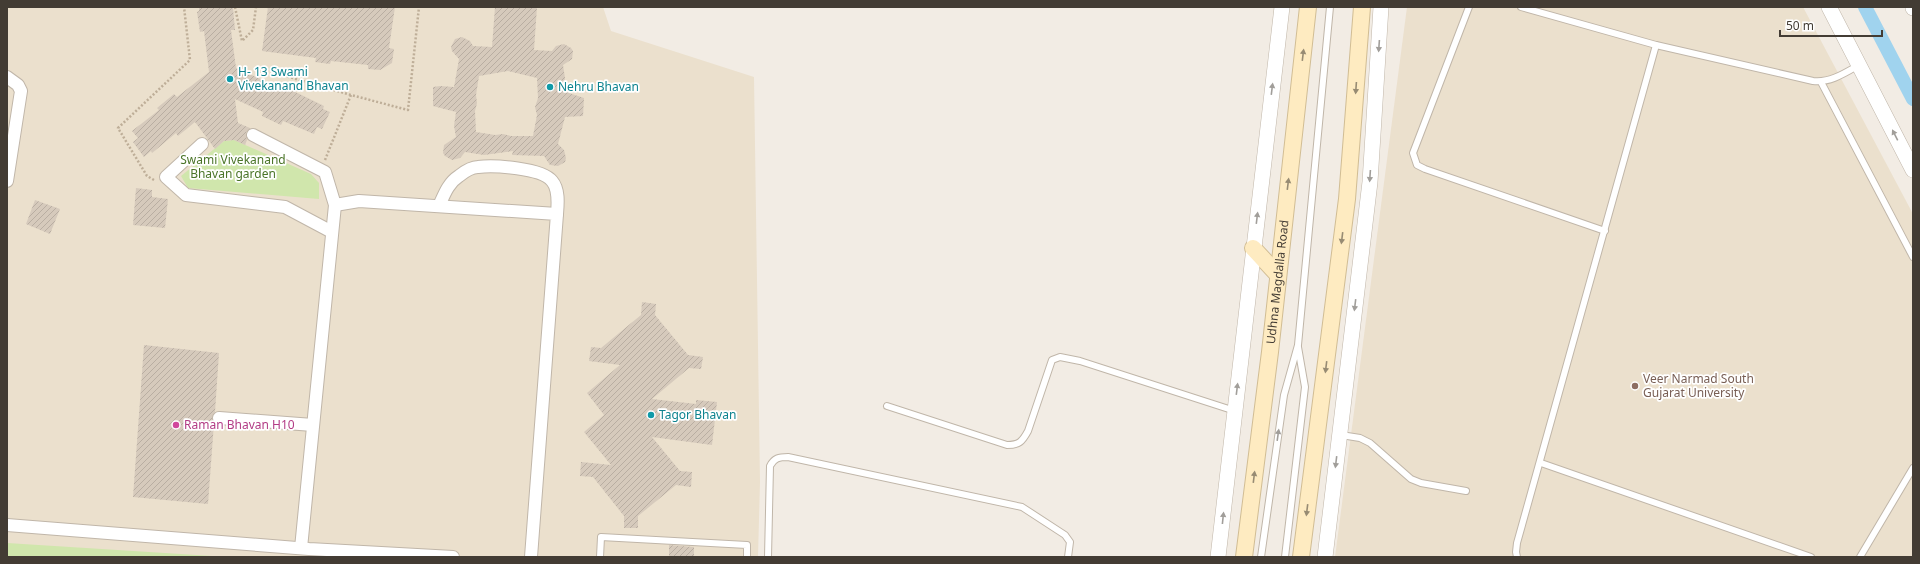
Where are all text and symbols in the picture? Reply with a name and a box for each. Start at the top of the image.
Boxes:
scale bar [1780,12,1882,38]
text: 50 m [1786,17,1814,34]
one-way arrow [1375,40,1382,52]
one-way arrow [1300,49,1306,61]
place label: H- 13 Swami Vivekanand Bhavan [238,63,349,94]
marker: H- 13 Swami Vivekanand Bhavan [225,74,235,84]
place label: Nehru Bhavan [558,78,639,95]
marker: Nehru Bhavan [545,82,555,92]
one-way arrow [1352,82,1359,94]
one-way arrow [1269,83,1275,95]
one-way arrow [1892,129,1898,141]
park label: Swami Vivekanand Bhavan garden [180,151,286,182]
one-way arrow [1367,170,1374,182]
one-way arrow [1285,178,1291,190]
one-way arrow [1254,212,1260,224]
street label: Udhna Magdalla Road [1262,219,1292,345]
one-way arrow [1339,232,1345,244]
one-way arrow [1352,299,1358,311]
one-way arrow [1323,361,1329,373]
place label: Veer Narmad South Gujarat University [1643,370,1754,401]
marker: Veer Narmad South Gujarat University [1630,381,1640,391]
one-way arrow [1234,383,1240,395]
place label: Tagor Bhavan [659,406,736,423]
marker: Tagor Bhavan [646,410,656,420]
place label: Raman Bhavan H10 [184,416,295,433]
marker: Raman Bhavan H10 [171,420,181,430]
one-way arrow [1275,429,1281,441]
one-way arrow [1333,456,1340,468]
one-way arrow [1251,470,1257,483]
one-way arrow [1304,504,1310,516]
one-way arrow [1219,512,1226,524]

